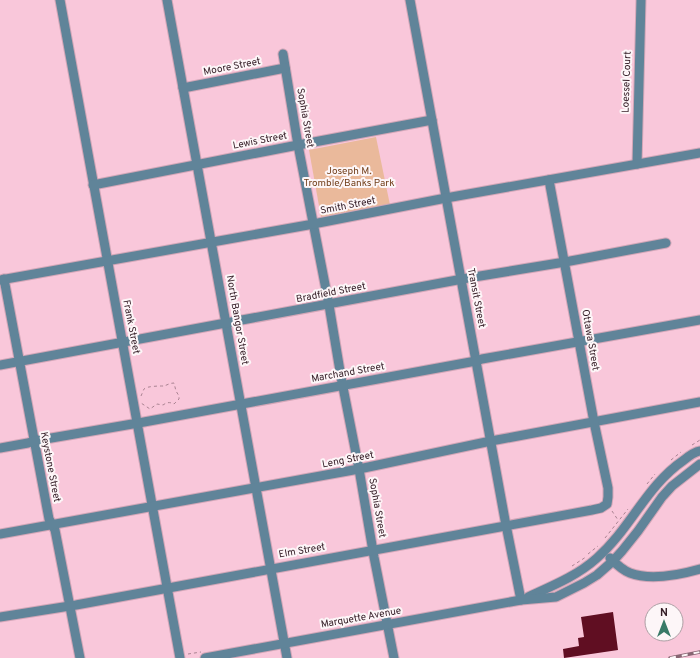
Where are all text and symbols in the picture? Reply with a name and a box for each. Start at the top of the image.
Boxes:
street label: Loessel Court [619,51,635,113]
street label: Moore Street [202,55,262,79]
street label: Sophia Street [293,87,317,149]
street label: Lewis Street [232,129,289,153]
park label: Joseph M. Tromble/Banks Park [303,165,395,190]
street label: Smith Street [319,194,377,218]
street label: Transit Street [464,267,488,329]
street label: North Bangor Street [223,274,251,366]
street label: Bradfield Street [295,280,367,306]
street label: Frank Street [119,299,143,355]
street label: Ottawa Street [578,308,602,372]
street label: Marchand Street [310,360,386,386]
street label: Keystone Street [37,431,63,504]
street label: Leng Street [321,449,375,471]
street label: Sophia Street [365,477,389,539]
street label: Elm Street [278,540,326,561]
north arrow [644,602,684,642]
street label: Marquette Avenue [320,605,402,631]
text: N [660,606,668,620]

